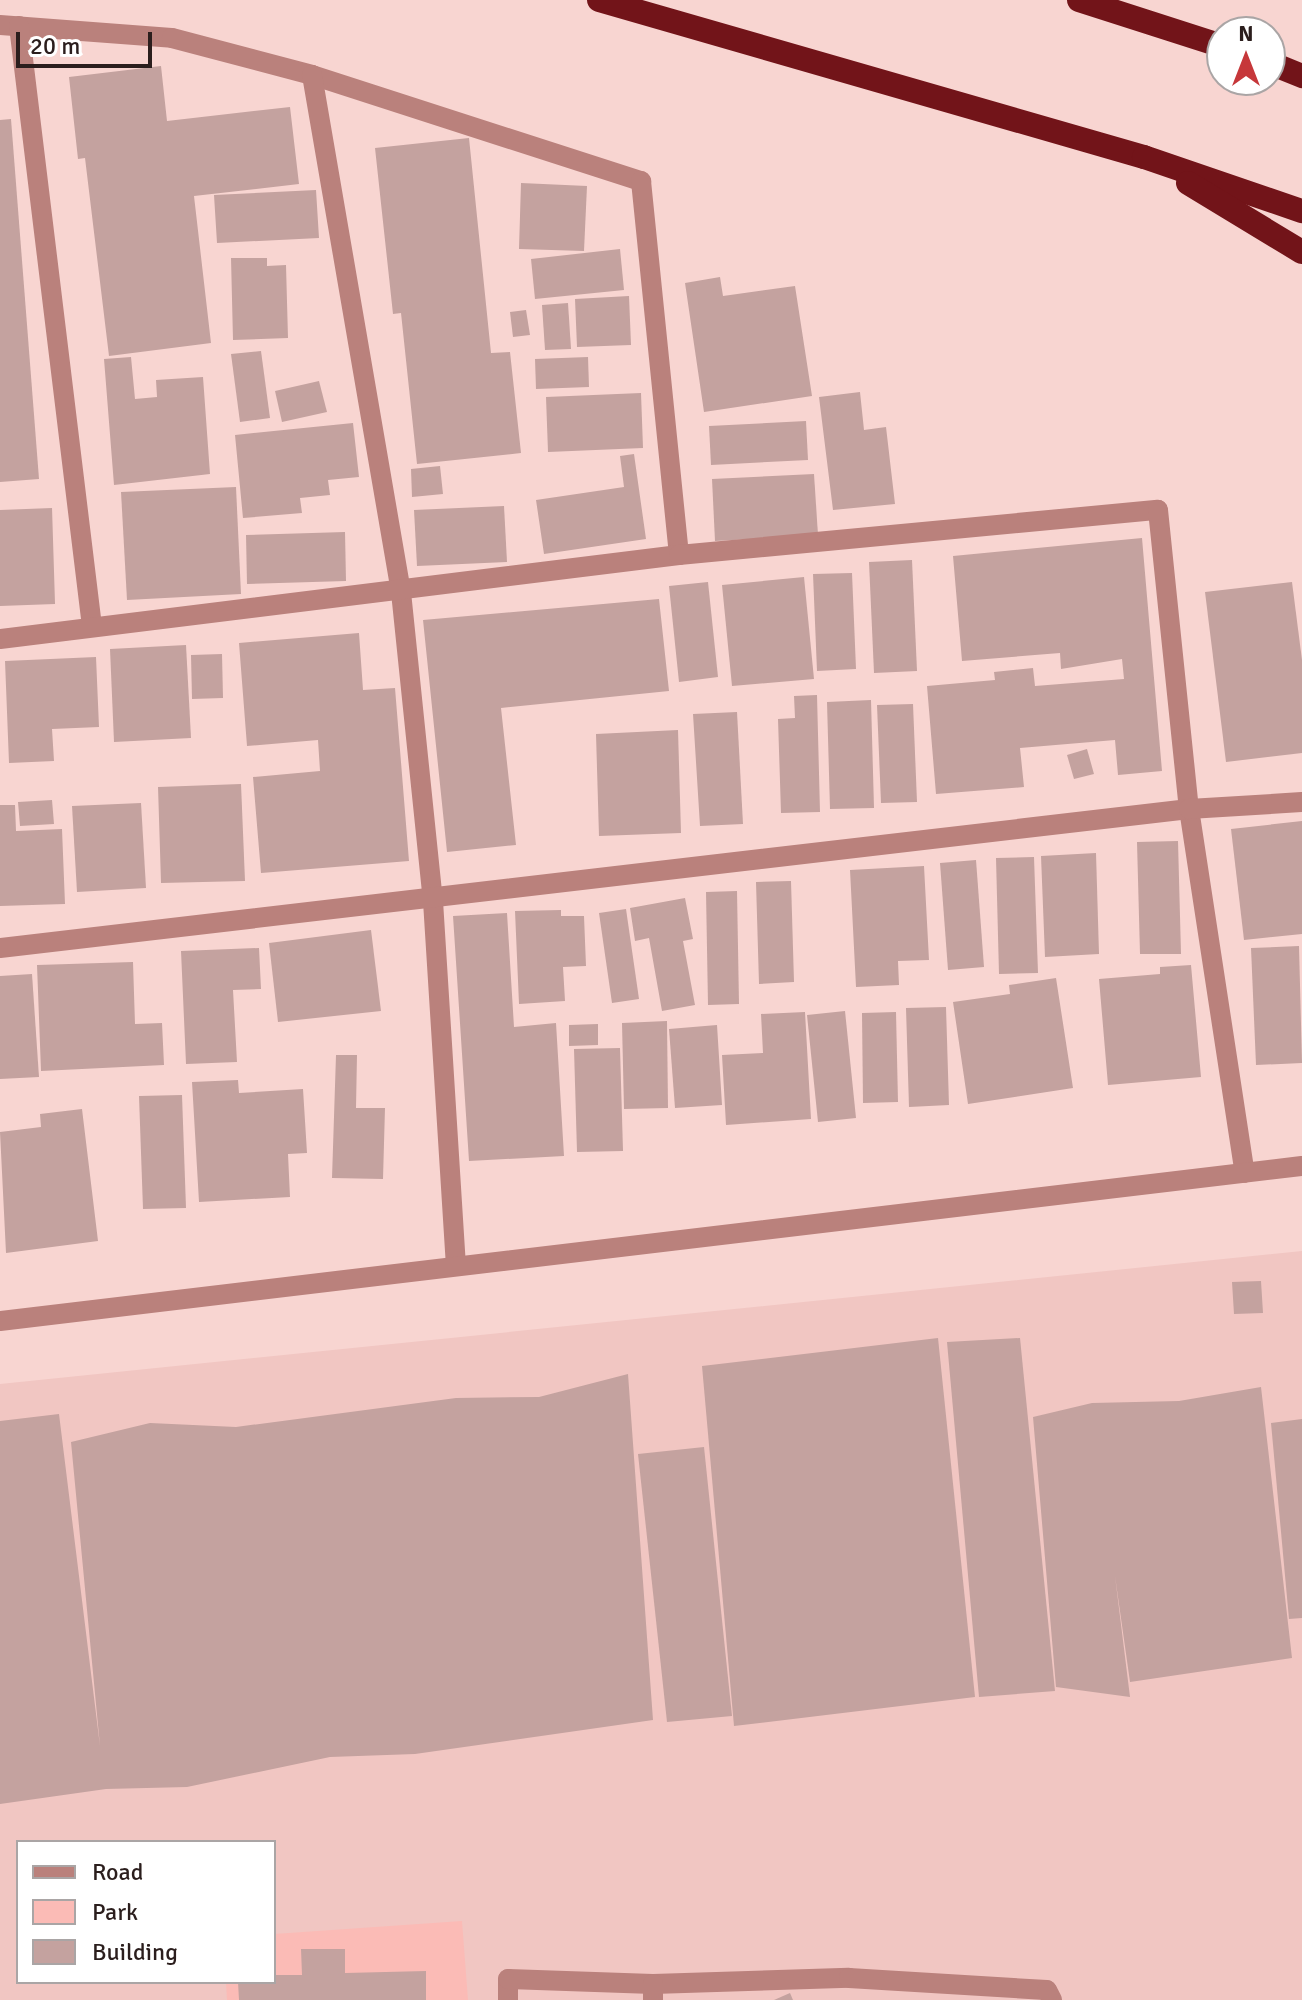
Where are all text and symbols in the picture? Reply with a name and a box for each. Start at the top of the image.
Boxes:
scale bar [20,16,156,66]
north arrow [1206,16,1286,96]
text: N [1238,20,1254,47]
text: 20 m [30,31,80,61]
legend [16,1840,276,1984]
text: Road [92,1857,143,1887]
text: Park [92,1897,138,1927]
text: Building [92,1937,178,1967]

